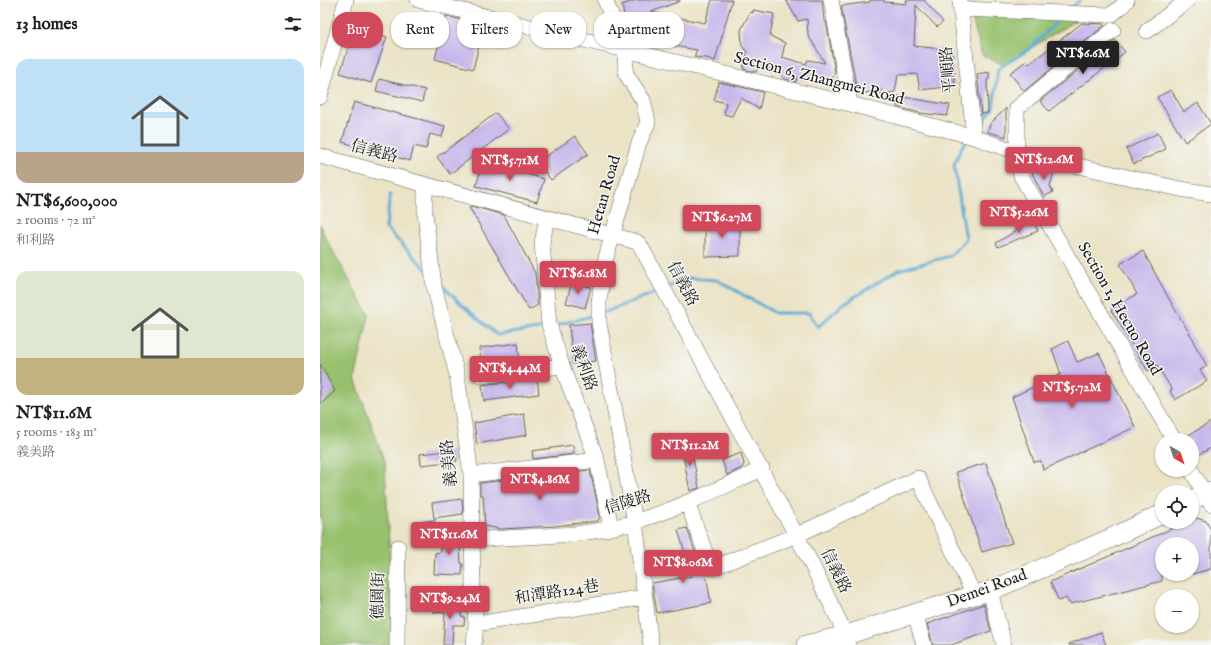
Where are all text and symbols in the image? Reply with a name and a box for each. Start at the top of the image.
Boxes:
chip: Buy [332,12,383,48]
chip: Rent [391,12,449,48]
chip: Filters [457,12,522,48]
chip: New [530,12,586,48]
chip: Apartment [594,12,684,48]
icon: filters [282,13,304,35]
text: 13 homes [16,14,77,35]
pin: NT$6.6M [1046,41,1120,75]
street label: 平順路 [937,45,961,95]
text: NT$6.6M [1056,45,1110,62]
street label: Section 6, Zhangmei Road [732,48,907,110]
icon: home [124,85,196,157]
street label: 信義路 [348,136,400,168]
pin: NT$12.6M [1003,147,1085,181]
pin: NT$5.71M [469,148,551,182]
text: NT$12.6M [1014,151,1074,168]
text: NT$5.71M [481,152,539,169]
street label: Hetan Road [584,153,626,237]
text: NT$6,600,000 [16,191,118,212]
pin: NT$5.26M [978,200,1060,234]
text: NT$5.26M [989,204,1049,221]
pin: NT$6.27M [681,205,763,239]
text: NT$6.27M [692,209,752,226]
text: 2 rooms · 72 m² [16,212,96,229]
text: 和利路 [16,232,55,249]
street label: Section 1, Hecuo Road [1073,239,1166,380]
street label: 信義路 [662,258,702,310]
pin: NT$6.18M [537,261,619,295]
text: NT$6.18M [549,265,607,282]
icon: home [124,297,196,369]
street label: 義利路 [565,342,601,394]
pin: NT$4.44M [469,356,551,390]
text: NT$4.44M [479,360,541,377]
pin: NT$5.72M [1031,375,1113,409]
text: NT$5.72M [1042,379,1102,396]
text: NT$11.6M [16,403,92,424]
text: 5 rooms · 183 m² [16,424,97,441]
pin: NT$11.2M [649,433,731,467]
north arrow [1155,433,1199,477]
map controls [1155,433,1199,633]
text: NT$11.2M [661,437,719,454]
street label: 義美路 [438,438,462,488]
text: 義美路 [16,444,55,461]
pin: NT$4.86M [499,467,581,501]
text: NT$4.86M [510,471,570,488]
button: locate [1155,485,1199,529]
street label: 信陵路 [602,486,654,520]
pin: NT$11.6M [408,522,490,556]
text: NT$11.6M [420,526,478,543]
button: + [1155,537,1199,581]
street label: 信義路 [815,545,855,597]
pin: NT$8.06M [642,550,724,584]
text: NT$8.06M [653,554,713,571]
street label: Demei Road [944,565,1030,613]
street label: 德園街 [369,572,389,620]
street label: 和潭路124巷 [513,576,601,610]
pin: NT$9.24M [409,586,491,620]
button: − [1155,589,1199,633]
text: NT$9.24M [419,590,481,607]

